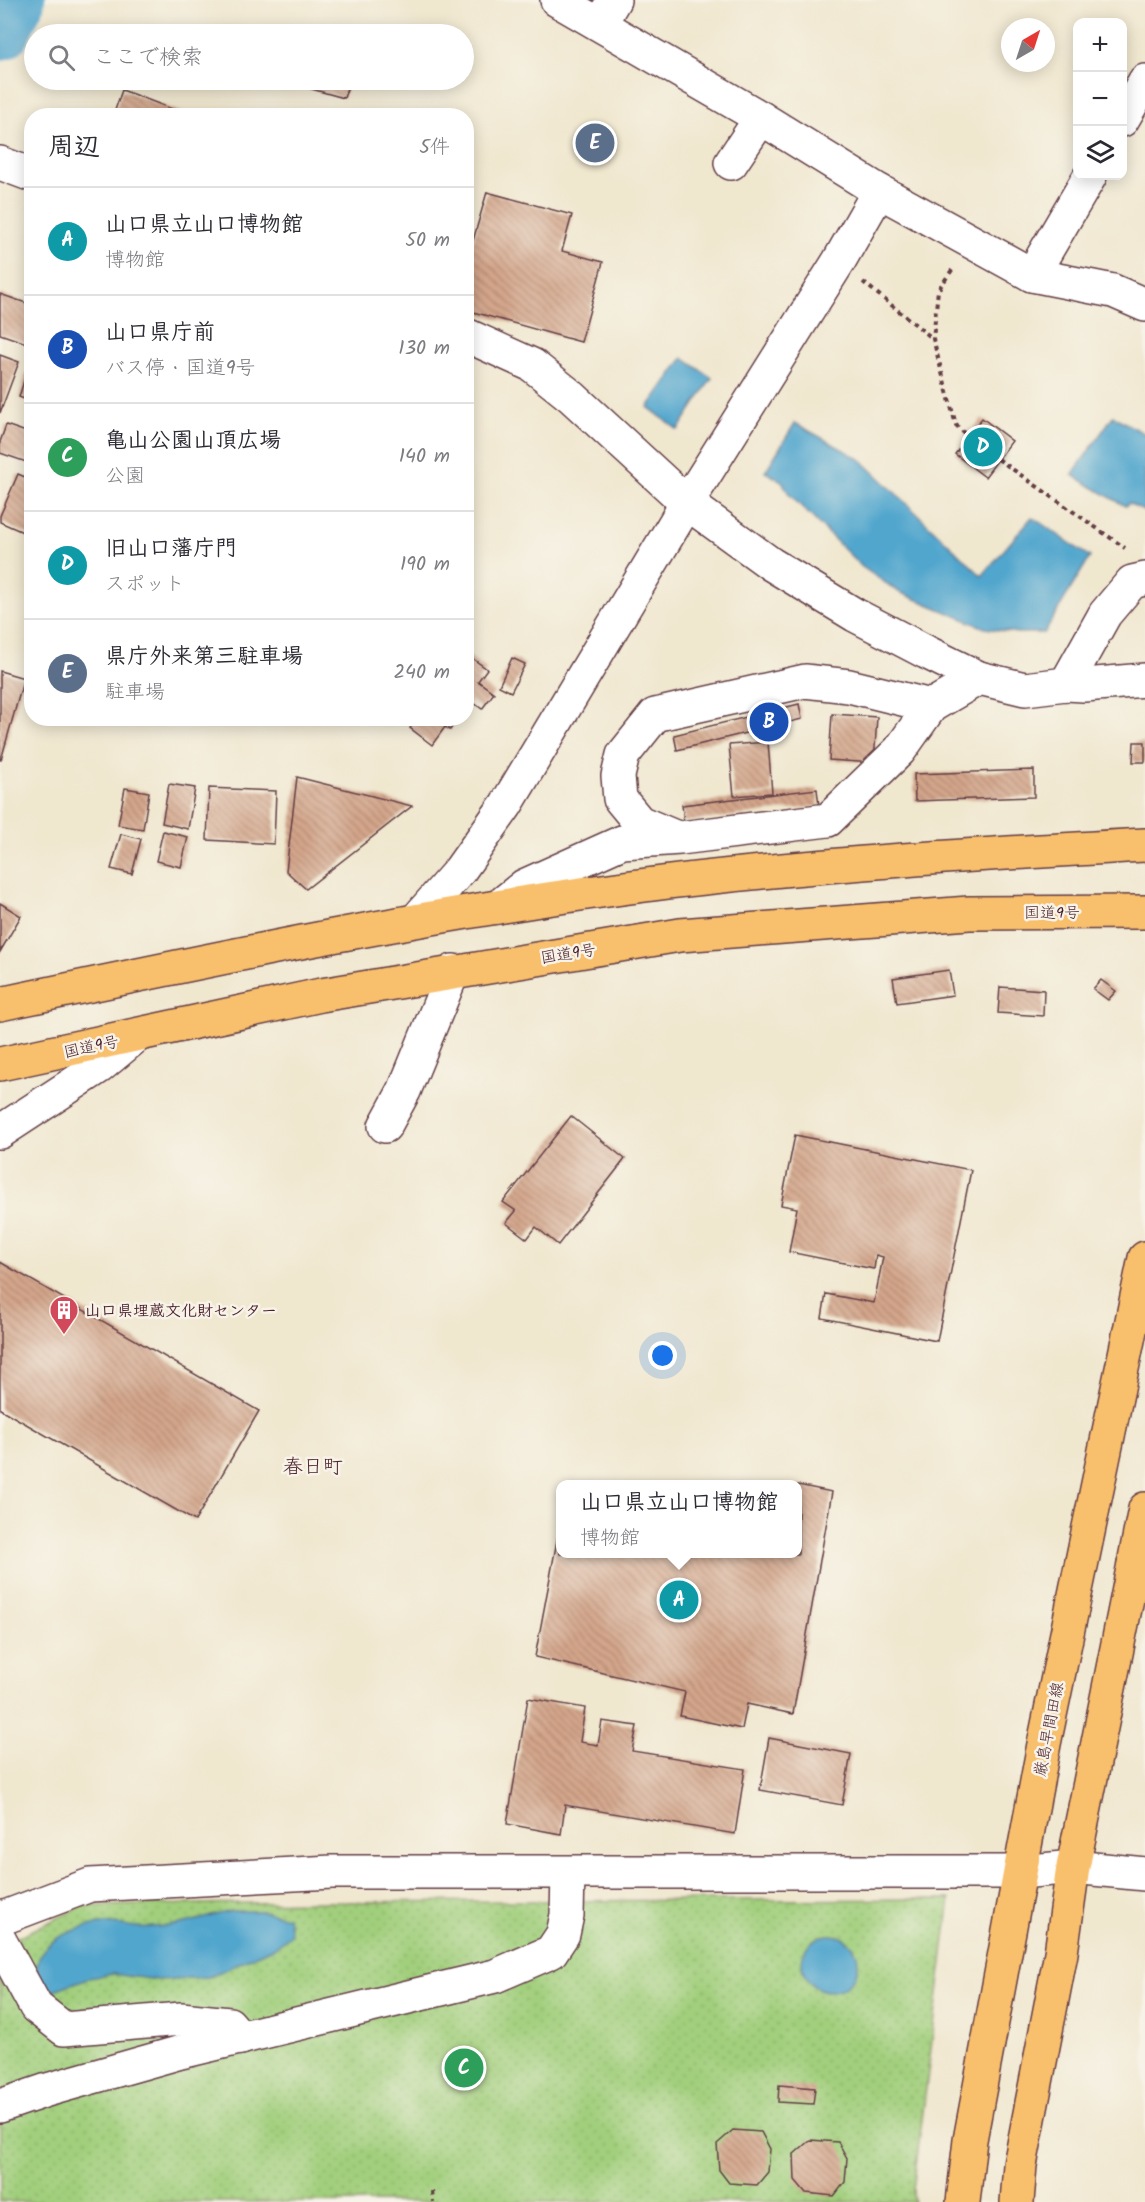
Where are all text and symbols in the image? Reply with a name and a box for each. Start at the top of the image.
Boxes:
north arrow [1001,18,1055,72]
map controls [1073,18,1127,180]
button: + [1073,18,1127,72]
search box [24,24,474,90]
icon: search [45,41,78,74]
text: ここで検索 [93,41,203,76]
button: − [1073,72,1127,126]
pin: E [576,120,614,166]
button: layers [1073,126,1127,180]
text: 周辺 [48,127,100,169]
text: 5件 [419,132,450,164]
text: 山口県立山口博物館 [105,208,303,243]
text: A [61,225,74,257]
text: 50 m [405,225,450,257]
text: 博物館 [105,245,165,277]
text: 山口県庁前 [105,316,215,351]
text: B [61,333,74,365]
text: 130 m [398,333,450,365]
text: バス停 · 国道9号 [105,353,256,385]
text: 亀山公園山頂広場 [105,424,281,459]
pin: D [964,424,1002,470]
text: C [61,441,74,473]
text: 140 m [399,441,450,473]
text: 公園 [105,461,145,493]
text: 旧山口藩庁門 [105,532,237,567]
text: D [61,549,74,581]
text: 190 m [400,549,450,581]
text: スポット [105,569,185,601]
text: 県庁外来第三駐車場 [105,640,303,675]
text: E [62,657,73,689]
text: 240 m [393,657,450,689]
text: 駐車場 [105,677,165,709]
pin: B [750,700,788,744]
street label: 国道9号 [1024,901,1080,926]
street label: 国道9号 [539,938,598,971]
street label: 国道9号 [61,1029,121,1065]
building icon: 山口県埋蔵文化財センター [48,1294,80,1336]
place label: 山口県埋蔵文化財センター [85,1299,277,1324]
your location [648,1341,677,1370]
district label: 春日町 [283,1452,343,1484]
popup [556,1480,802,1558]
text: 山口県立山口博物館 [580,1486,778,1521]
text: 博物館 [580,1523,640,1555]
pin: A [660,1578,698,1622]
street label: 厳島早間田線 [1028,1680,1071,1779]
pin: C [444,2046,484,2090]

